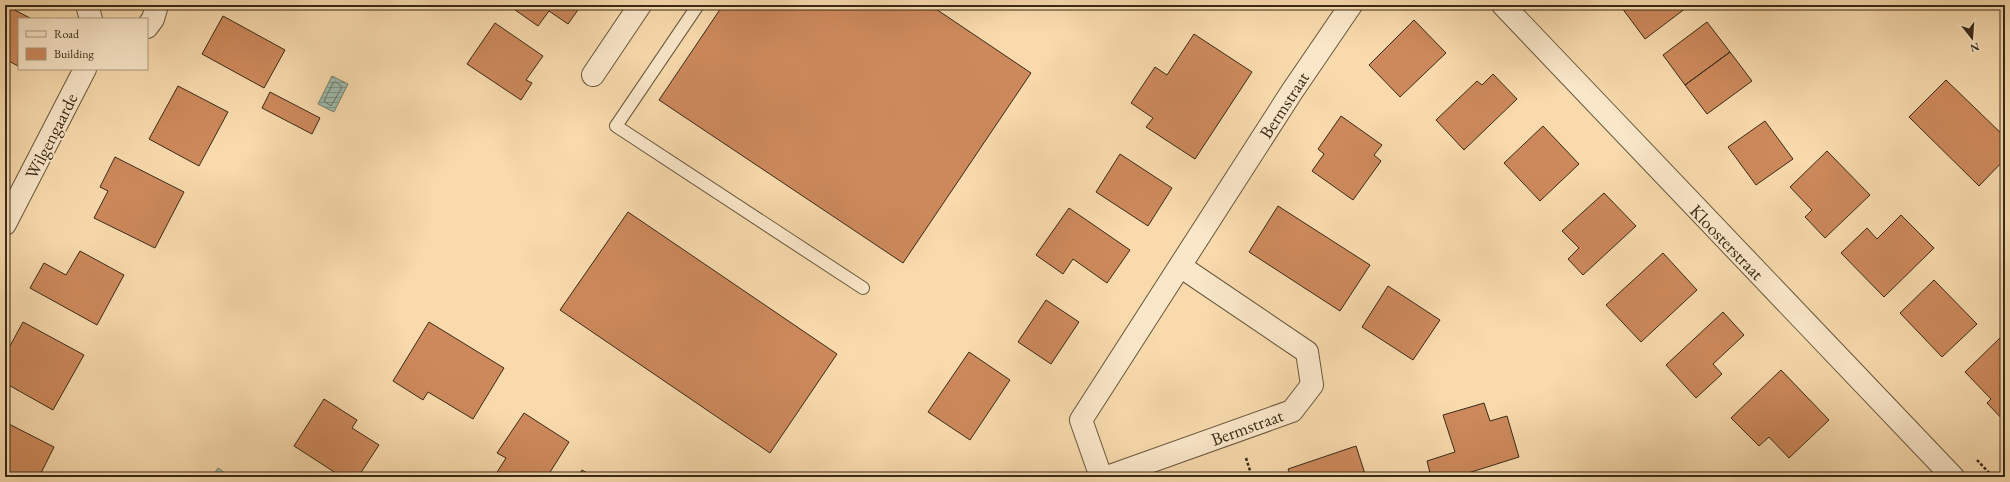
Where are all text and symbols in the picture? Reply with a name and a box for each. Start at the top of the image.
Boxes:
legend [18,18,148,70]
north arrow [1952,18,1992,58]
text: Road [54,26,80,42]
text: N [1969,40,1981,56]
text: Building [54,46,95,62]
street label: Bermstraat [1254,67,1314,143]
street label: Wilgengaarde [20,89,82,183]
street label: Kloosterstraat [1685,199,1769,285]
street label: Bermstraat [1208,403,1287,451]

